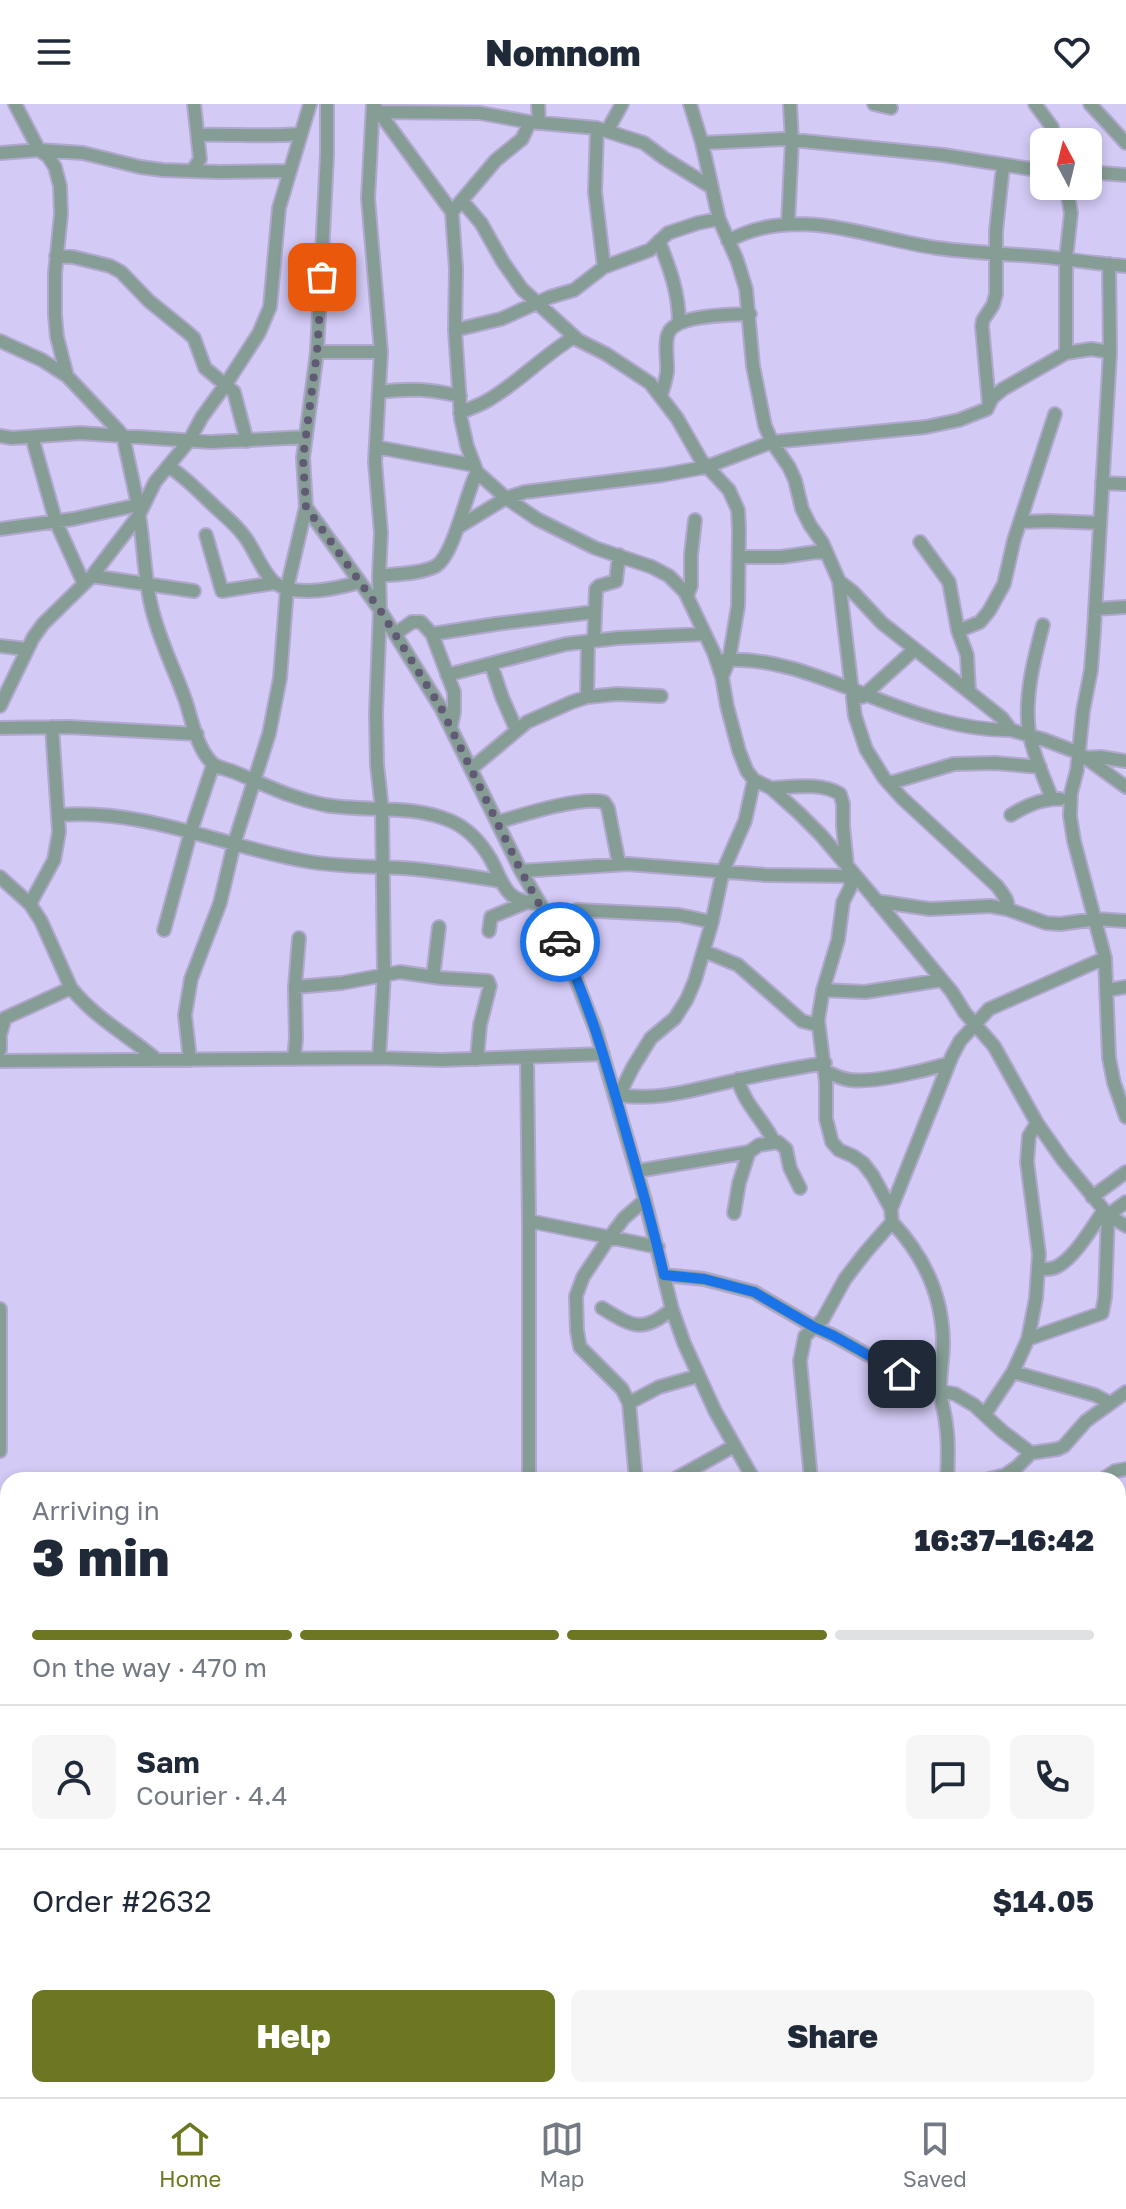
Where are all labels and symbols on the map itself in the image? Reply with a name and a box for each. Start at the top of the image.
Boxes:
north arrow [1030,128,1102,200]
pin [288,243,356,311]
courier [520,902,600,982]
pin [868,1340,936,1408]

